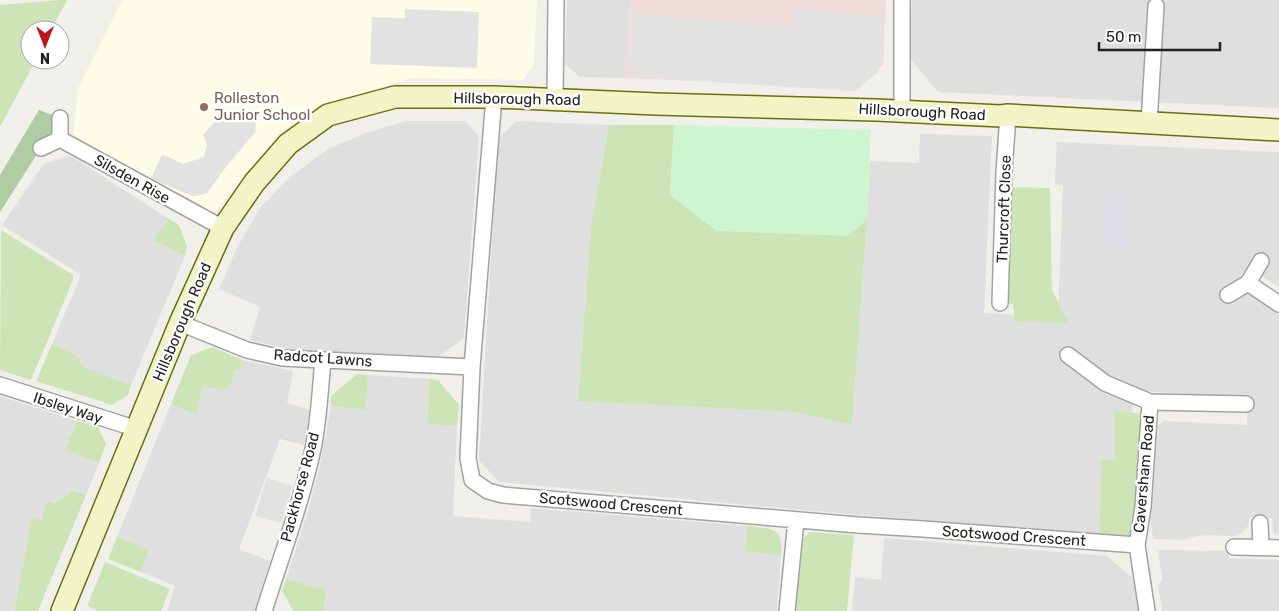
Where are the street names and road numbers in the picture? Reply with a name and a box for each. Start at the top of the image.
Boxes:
street label: Hillsborough Road [453,89,581,109]
street label: Hillsborough Road [858,100,986,124]
street label: Silsden Rise [91,151,173,207]
street label: Thurcroft Close [993,155,1015,263]
street label: Hillsborough Road [149,260,215,384]
street label: Radcot Lawns [273,346,373,370]
street label: Ibsley Way [31,388,105,428]
street label: Caversham Road [1130,415,1158,533]
street label: Packhorse Road [277,430,323,544]
street label: Scotswood Crescent [538,489,684,519]
street label: Scotswood Crescent [941,522,1087,550]

